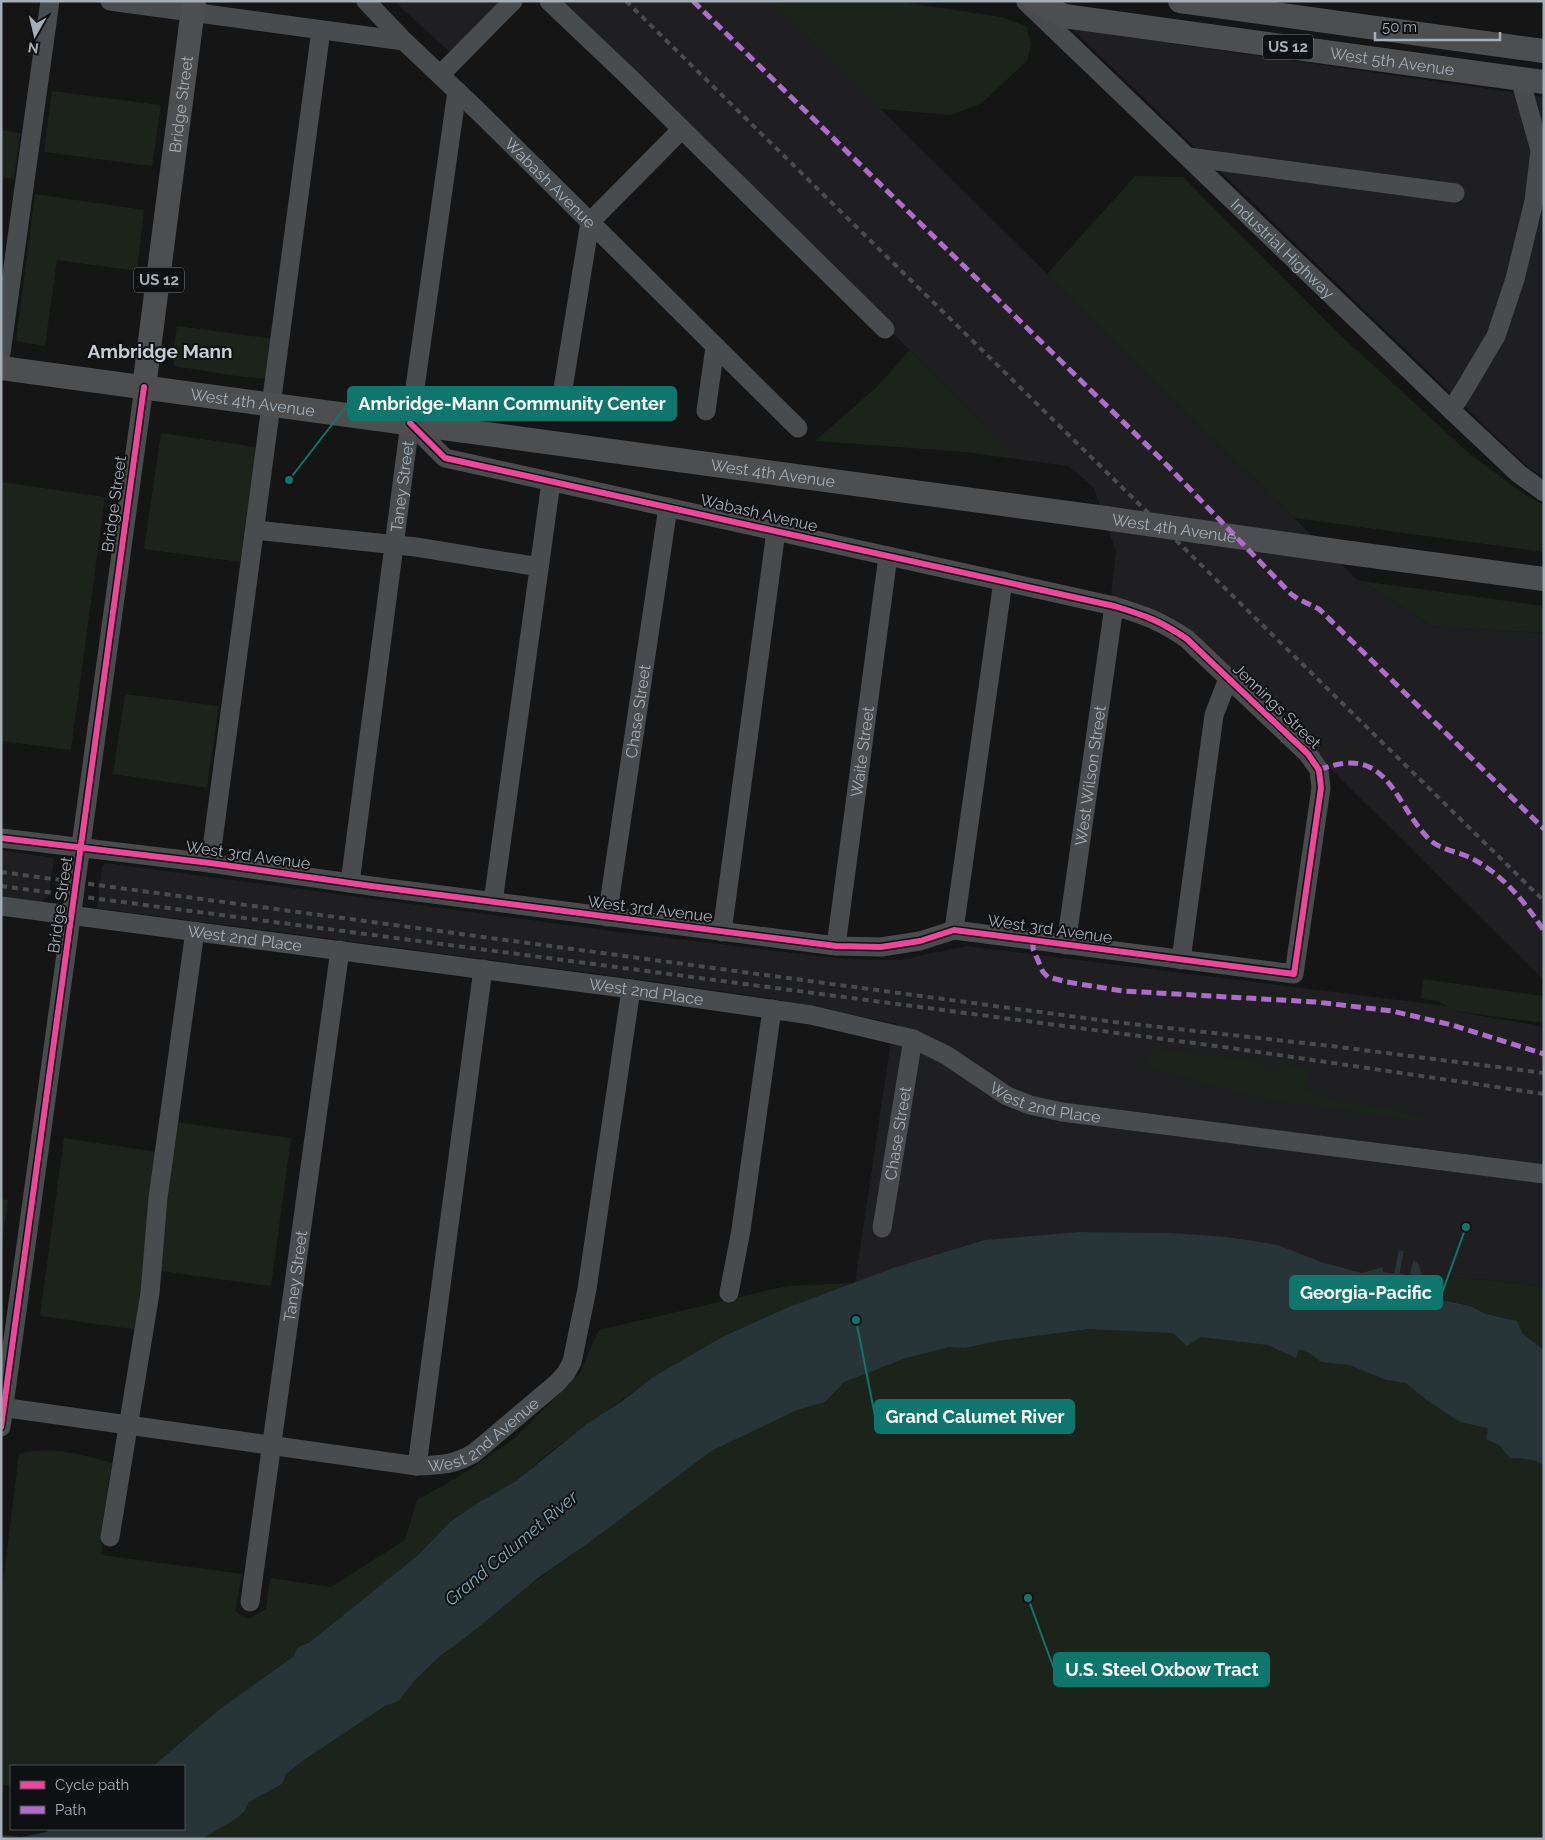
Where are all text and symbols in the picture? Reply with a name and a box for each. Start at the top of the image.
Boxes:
north arrow [10,10,60,60]
scale bar [1375,10,1500,42]
text: 50 m [1382,18,1417,36]
road number: US 12 [1263,34,1313,60]
text: N [27,39,40,57]
street label: West 5th Avenue [1329,43,1456,79]
street label: Bridge Street [165,54,196,154]
street label: Wabash Avenue [501,134,600,232]
street label: Industrial Highway [1227,195,1339,303]
road number: US 12 [134,268,184,292]
district label: Ambridge Mann [87,340,233,362]
street label: West 4th Avenue [189,384,316,420]
callout: Ambridge-Mann Community Center [348,387,676,420]
text: Ambridge-Mann Community Center [358,393,666,414]
street label: Taney Street [386,439,417,533]
street label: Bridge Street [98,454,130,554]
street label: West 4th Avenue [709,455,836,491]
street label: Wabash Avenue [698,490,820,536]
street label: West 4th Avenue [1111,510,1238,546]
street label: Jennings Street [1229,659,1325,753]
street label: Chase Street [621,662,654,759]
street label: West Wilson Street [1071,704,1109,847]
street label: Waite Street [846,705,877,798]
street label: West 3rd Avenue [184,837,312,873]
street label: Bridge Street [44,855,76,955]
street label: West 3rd Avenue [586,892,714,926]
street label: West 3rd Avenue [986,911,1114,947]
street label: West 2nd Place [187,921,303,955]
street label: West 2nd Place [588,974,705,1009]
street label: West 2nd Place [986,1078,1102,1126]
street label: Chase Street [880,1084,915,1182]
street label: Taney Street [279,1229,311,1323]
callout: Georgia-Pacific [1290,1276,1442,1309]
text: Georgia-Pacific [1300,1282,1432,1303]
street label: West 2nd Avenue [427,1393,542,1475]
callout: Grand Calumet River [875,1400,1074,1433]
text: Grand Calumet River [885,1406,1065,1427]
water label: Grand Calumet River [440,1486,582,1610]
callout: U.S. Steel Oxbow Tract [1054,1653,1269,1686]
text: U.S. Steel Oxbow Tract [1065,1659,1259,1680]
legend [10,1765,185,1830]
text: Cycle path [55,1776,129,1794]
text: Path [55,1801,86,1819]

